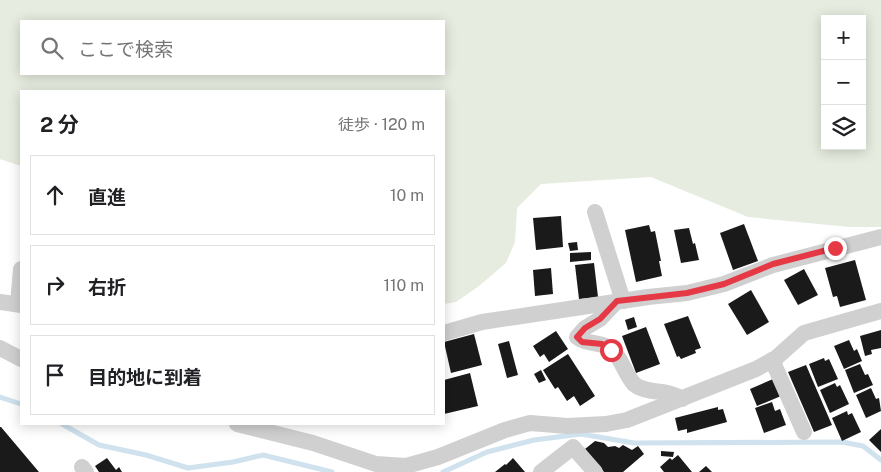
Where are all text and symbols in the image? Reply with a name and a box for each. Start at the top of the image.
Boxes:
map controls [821,15,866,150]
button: + [821,15,866,60]
search box [20,20,445,75]
icon: search [38,34,66,62]
text: ここで検索 [78,38,173,60]
button: − [821,60,866,105]
button: layers [821,105,866,150]
text: 2 分 [40,112,79,137]
text: 徒歩 · 120 m [338,115,425,134]
icon: ahead [41,181,69,209]
text: 直進 [88,186,126,208]
text: 10 m [390,186,424,205]
route end [824,237,847,260]
icon: right [41,271,69,299]
text: 右折 [88,276,126,298]
text: 110 m [383,276,424,295]
route start [600,339,623,362]
icon: arrive [41,361,69,389]
text: 目的地に到着 [88,366,202,388]

